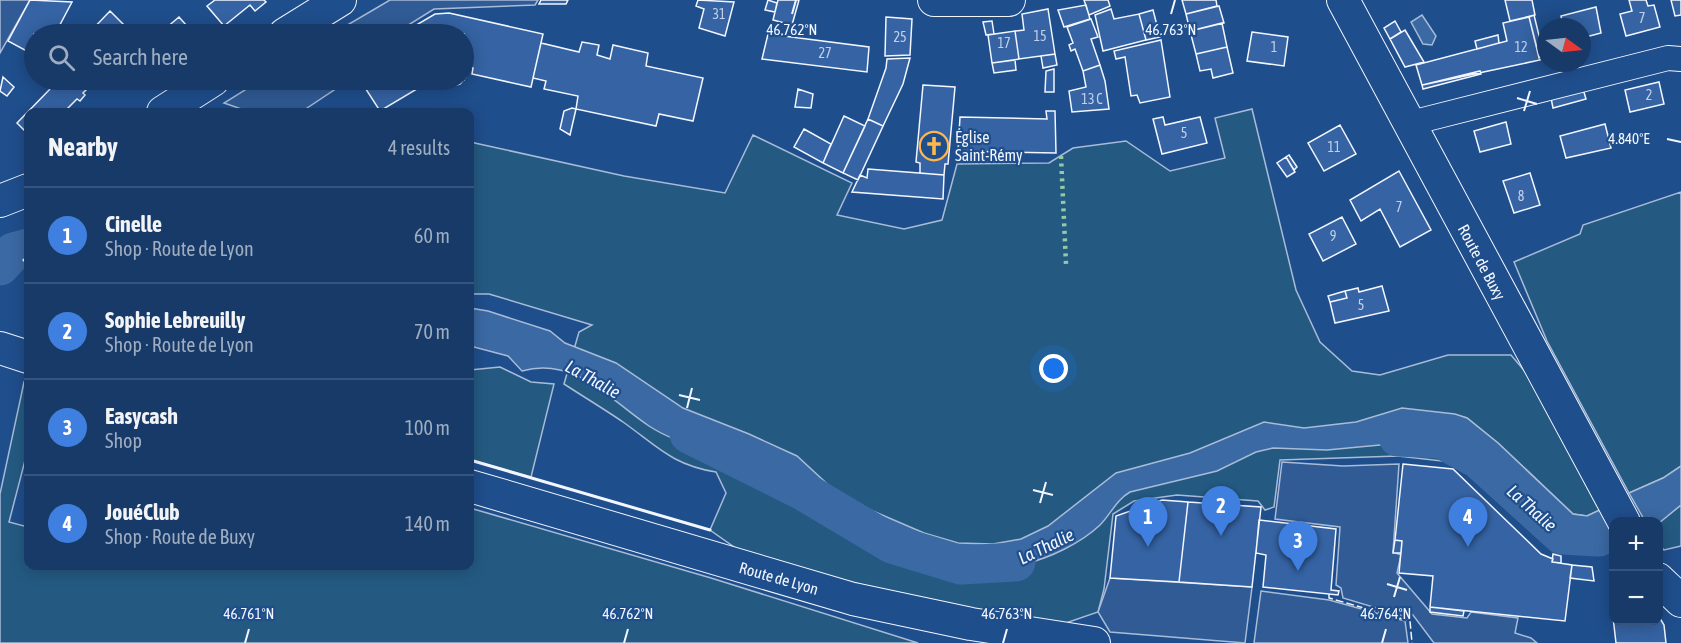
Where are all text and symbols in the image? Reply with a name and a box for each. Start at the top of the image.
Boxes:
house number: 31 [712,6,726,22]
house number: 7 [1639,10,1645,26]
north arrow [1537,18,1591,72]
text: 46.762°N [767,21,817,38]
text: 46.763°N [1146,21,1196,38]
search box [24,24,474,90]
house number: 15 [1033,28,1047,44]
house number: 25 [893,29,907,45]
house number: 17 [997,35,1011,51]
house number: 1 [1271,39,1277,55]
house number: 12 [1514,39,1528,55]
icon: search [45,41,78,74]
text: Search here [93,44,188,70]
house number: 27 [818,45,832,61]
house number: 2 [1646,87,1652,103]
house number: 13 C [1081,91,1103,107]
house number: 5 [1181,125,1187,141]
place label: Église Saint-Rémy [955,128,1023,165]
church icon: Église Saint-Rémy [918,130,950,162]
text: 4.840°E [1608,130,1650,147]
text: Nearby [48,132,118,162]
text: 4 results [388,136,450,159]
house number: 11 [1327,139,1341,155]
house number: 8 [1518,188,1525,204]
house number: 7 [1396,199,1402,215]
text: Cinelle [105,211,162,237]
street label: Route de Buxy [1454,221,1510,304]
text: 1 [63,224,72,247]
text: 60 m [414,224,450,247]
house number: 9 [1330,228,1336,244]
text: Shop · Route de Lyon [105,237,254,260]
house number: 5 [1358,297,1364,313]
text: Sophie Lebreuilly [105,307,245,333]
text: 2 [63,320,72,343]
text: 70 m [414,320,450,343]
text: Shop · Route de Lyon [105,333,254,356]
your location [1039,354,1068,383]
water label: La Thalie [562,355,624,403]
text: Easycash [105,403,178,429]
text: 3 [63,416,72,439]
text: 100 m [405,416,450,439]
text: Shop [105,429,142,452]
water label: La Thalie [1503,480,1561,536]
pin: 2 [1202,486,1240,536]
pin: 1 [1128,498,1168,547]
pin: 4 [1448,498,1488,547]
text: JouéClub [105,499,180,525]
text: 4 [63,512,72,535]
text: 140 m [405,512,450,535]
map controls [1609,517,1663,625]
button: + [1609,517,1663,571]
pin: 3 [1278,522,1318,571]
water label: La Thalie [1015,524,1077,568]
text: Shop · Route de Buxy [105,525,255,548]
street label: Route de Lyon [737,558,821,599]
button: − [1609,571,1663,625]
text: 46.761°N [224,605,274,622]
text: 46.762°N [603,605,653,622]
text: 46.763°N [982,605,1032,622]
text: 46.764°N [1361,605,1411,622]

